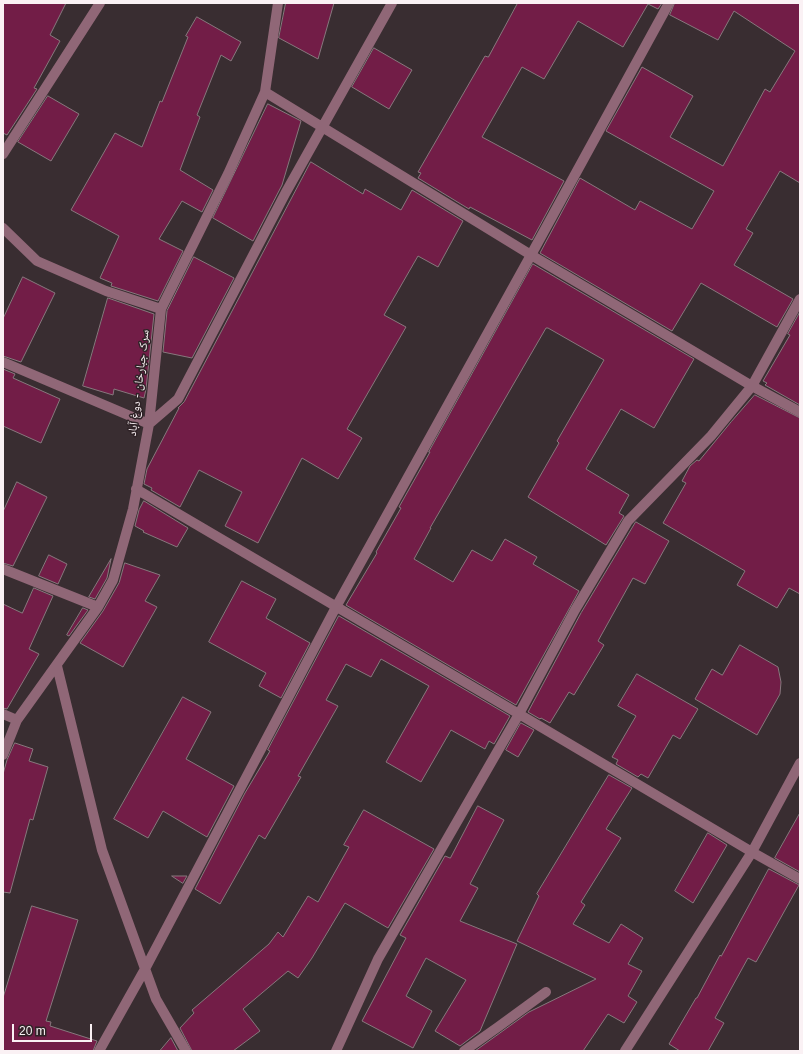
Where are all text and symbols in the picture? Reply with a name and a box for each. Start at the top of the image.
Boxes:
street label: سرک جبارخان - دوغ آباد [125,329,153,437]
scale bar [14,1016,94,1042]
text: 20 m [19,1024,46,1038]

